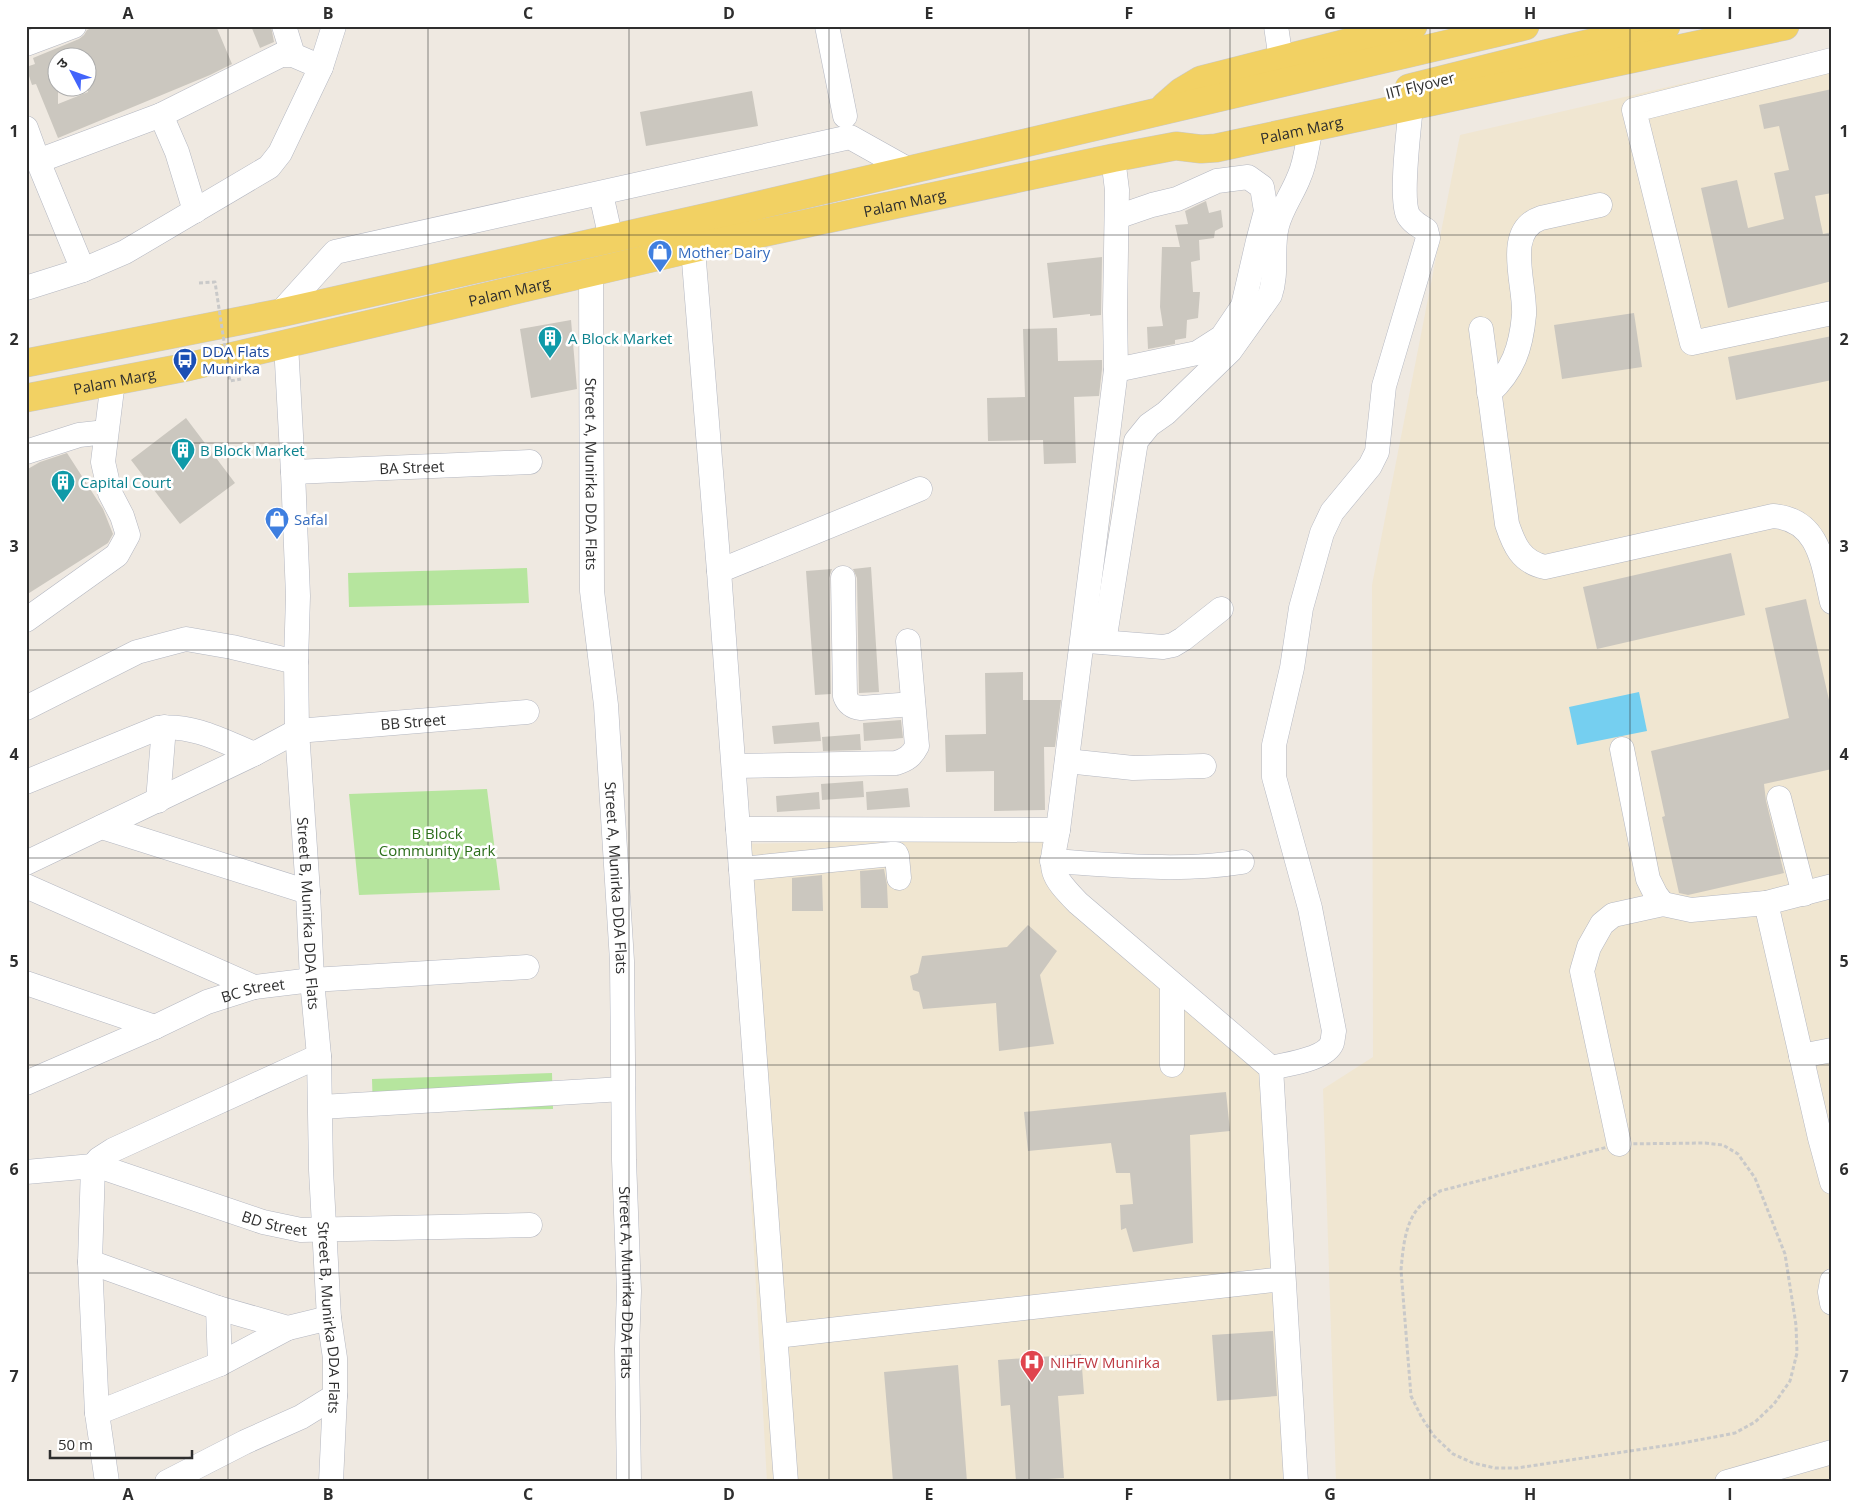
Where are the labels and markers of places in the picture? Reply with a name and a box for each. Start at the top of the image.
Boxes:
shop icon: Mother Dairy [647,239,673,273]
place label: Mother Dairy [678,242,771,262]
building icon: A Block Market [537,325,563,359]
place label: A Block Market [568,328,672,348]
place label: DDA Flats Munirka [202,341,270,378]
bus stop icon: DDA Flats Munirka [172,347,198,381]
building icon: B Block Market [170,437,196,471]
place label: B Block Market [200,440,305,460]
building icon: Capital Court [50,469,76,503]
place label: Capital Court [80,472,171,492]
shop icon: Safal [264,506,290,540]
place label: Safal [294,509,328,529]
hospital icon: NIHFW Munirka [1019,1349,1045,1383]
place label: NIHFW Munirka [1050,1352,1160,1372]

